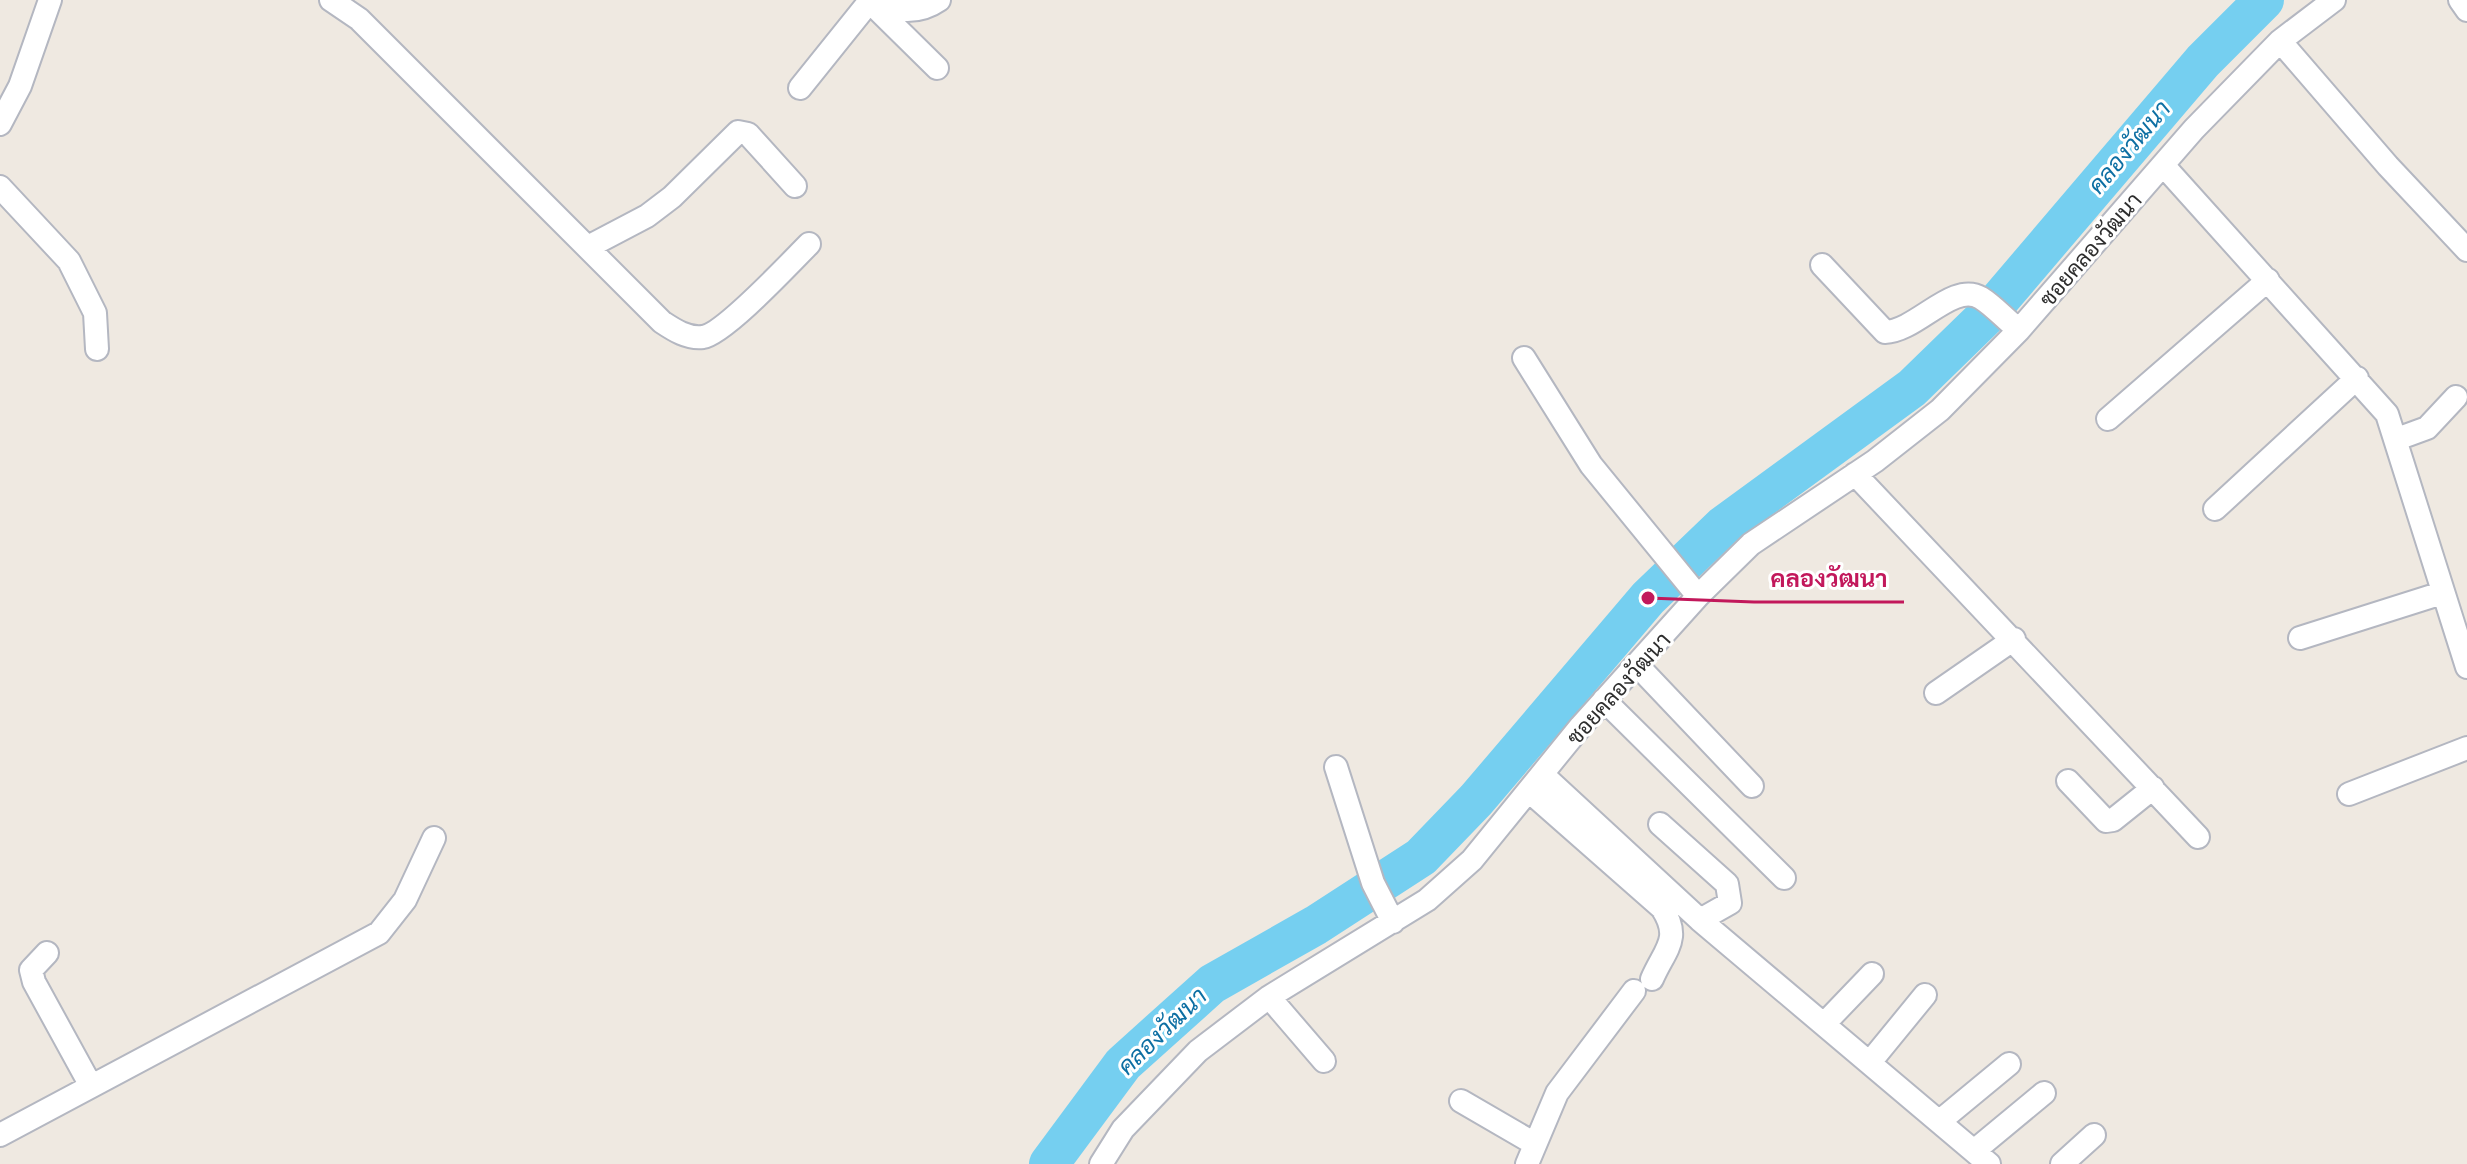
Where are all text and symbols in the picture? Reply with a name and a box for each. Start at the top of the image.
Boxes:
water label: คลองวัฒนา [2082,95,2176,199]
street label: ซอยคลองวัฒนา [2034,187,2146,311]
callout: คลองวัฒนา [1754,554,1904,602]
text: คลองวัฒนา [1770,564,1888,592]
street label: ซอยคลองวัฒนา [1561,627,1675,749]
water label: คลองวัฒนา [1112,982,1212,1080]

